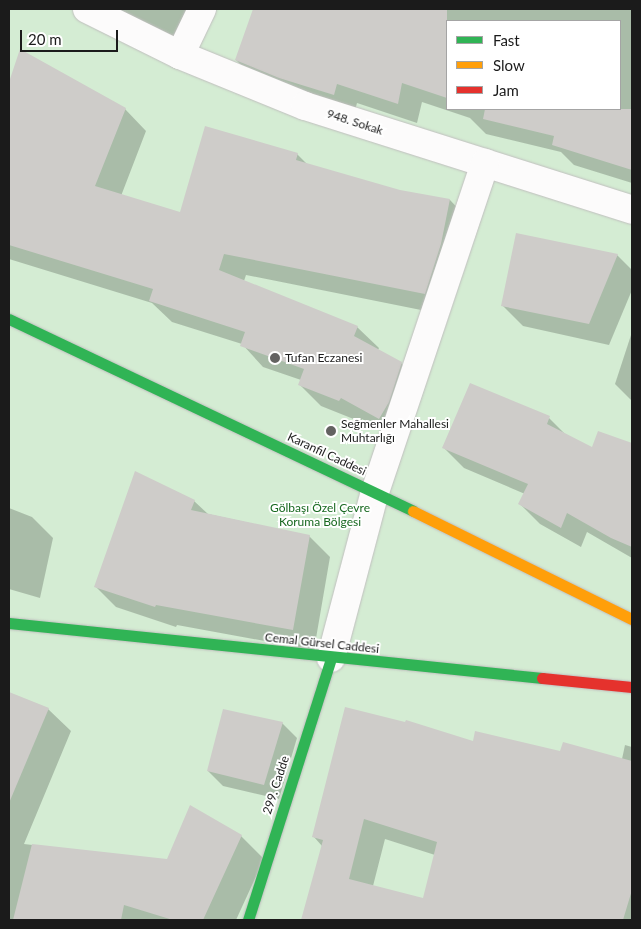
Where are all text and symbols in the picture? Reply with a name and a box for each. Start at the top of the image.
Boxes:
scale bar [22,20,120,52]
legend [446,20,621,110]
text: 20 m [28,30,62,48]
text: Fast [493,31,520,49]
text: Slow [493,56,525,74]
text: Jam [493,81,519,99]
street label: 948. Sokak [325,106,385,138]
place label: Tufan Eczanesi [285,351,362,365]
marker: Tufan Eczanesi [269,352,281,364]
place label: Seğmenler Mahallesi Muhtarlığı [341,417,449,445]
marker: Seğmenler Mahallesi Muhtarlığı [325,425,337,437]
street label: Karanfil Caddesi [285,429,369,479]
park label: Gölbaşı Özel Çevre Koruma Bölgesi [270,501,370,529]
street label: Cemal Gürsel Caddesi [264,630,380,656]
street label: 299. Cadde [260,754,292,816]

